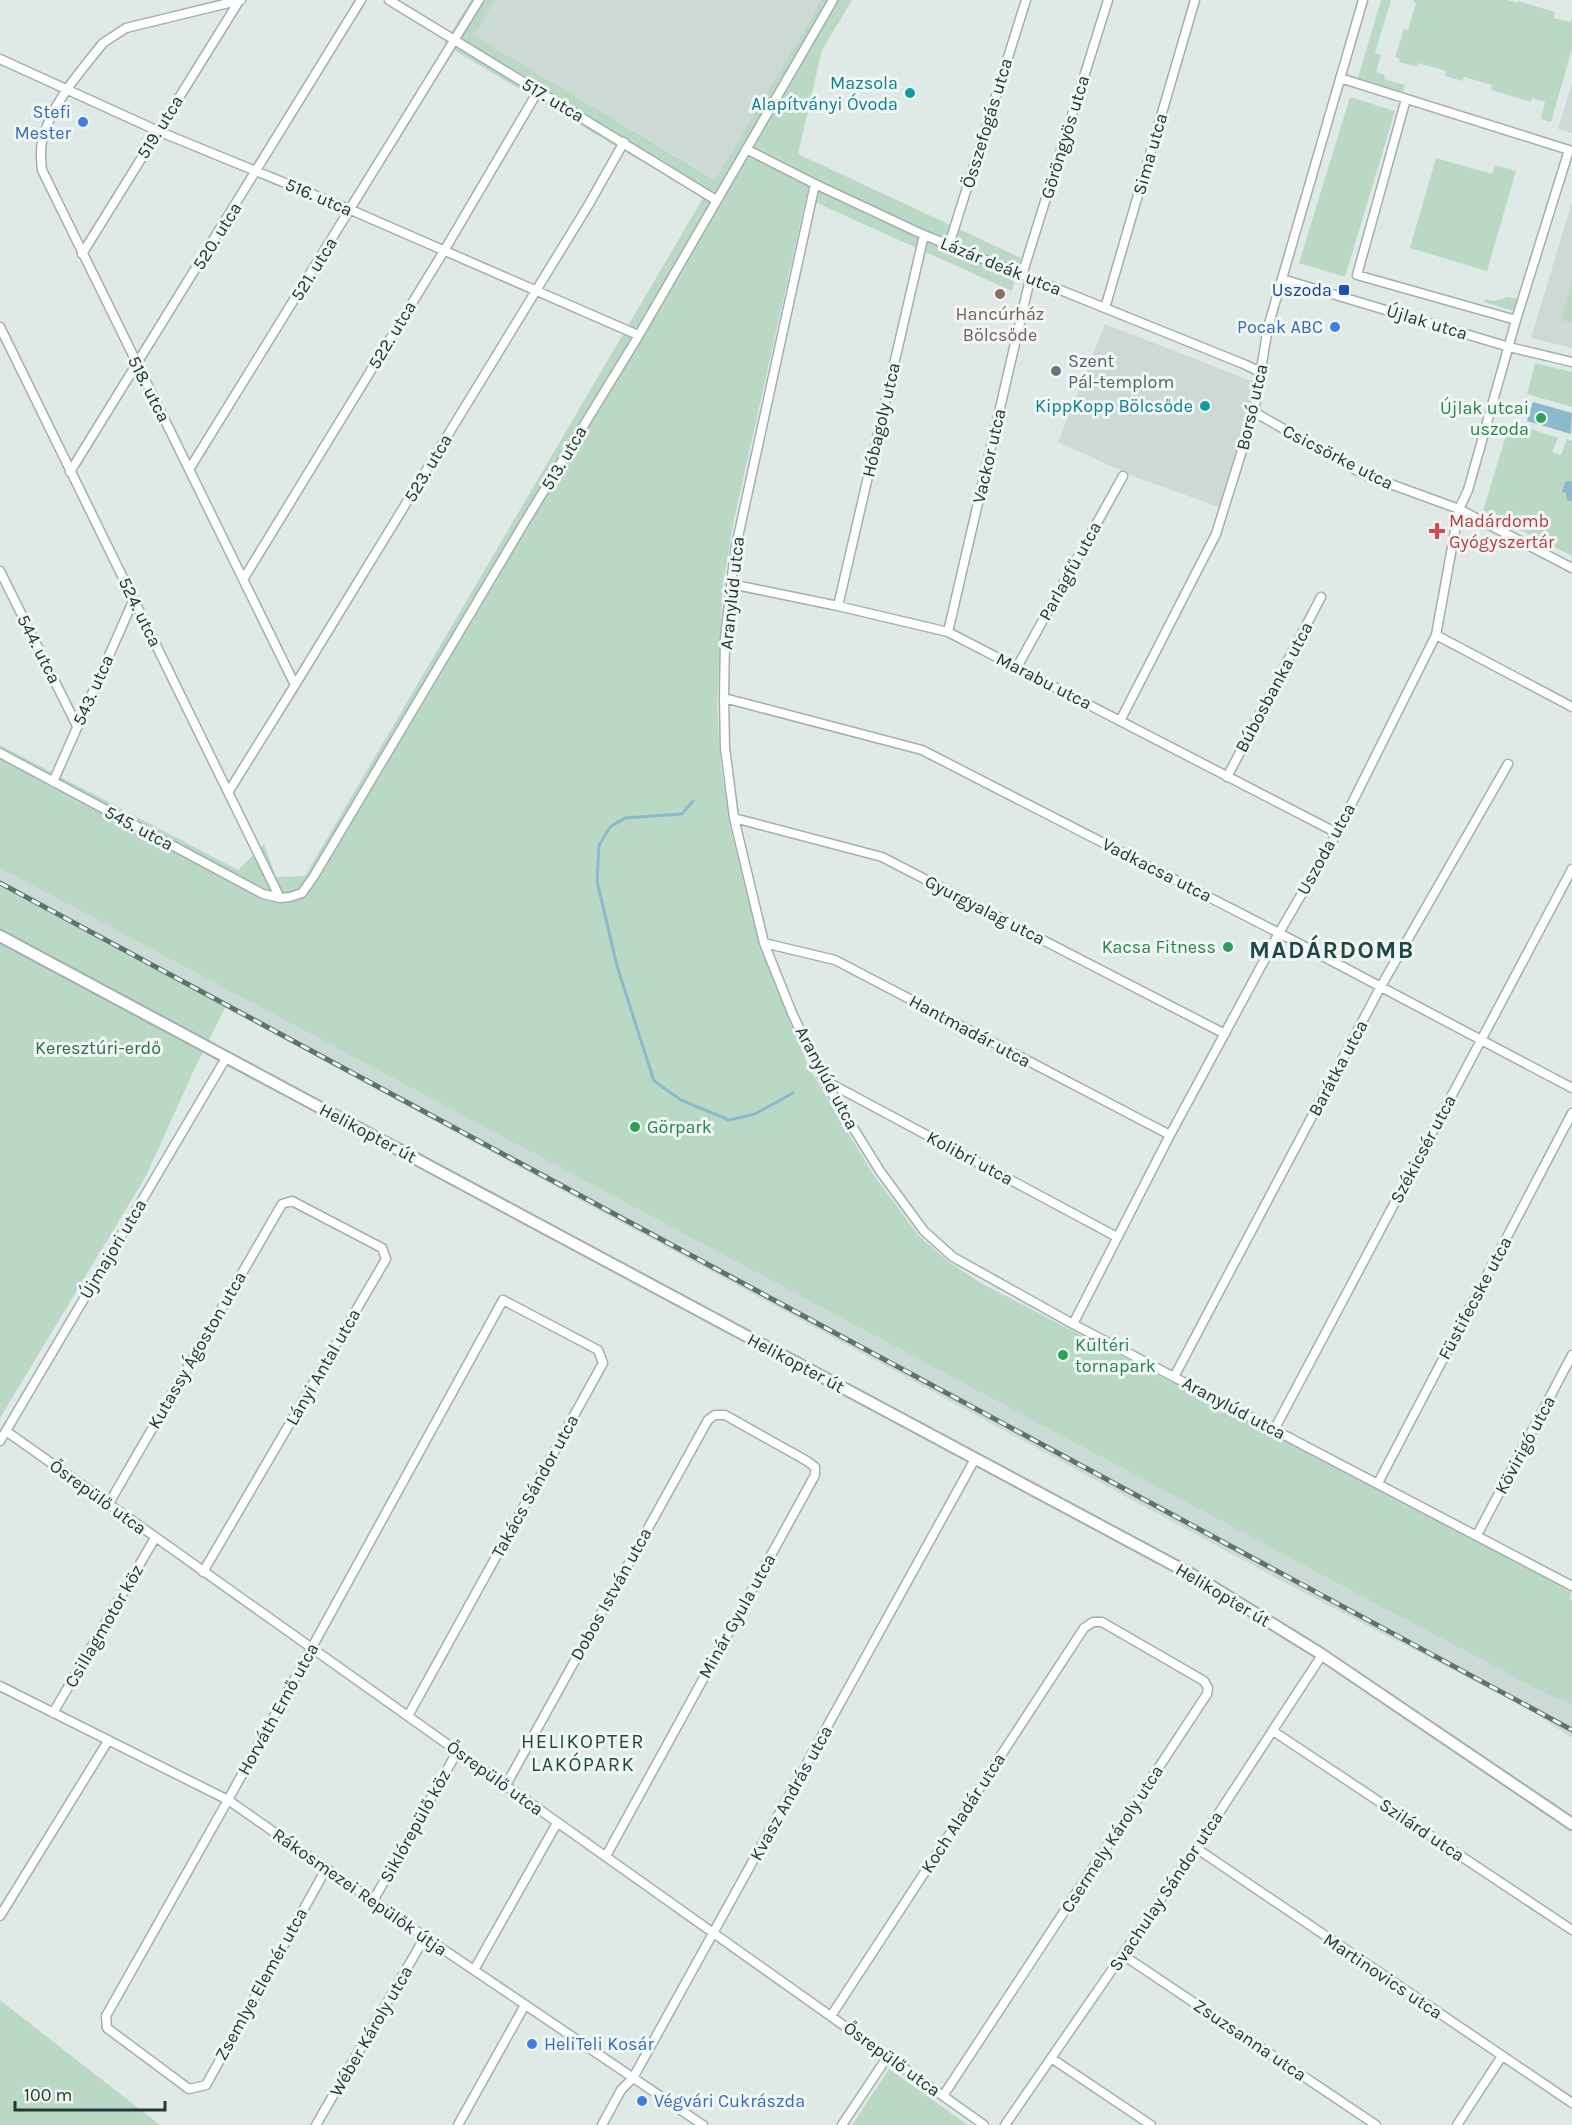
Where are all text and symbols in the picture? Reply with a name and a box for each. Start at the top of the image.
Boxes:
street label: Összefogás utca [957,55,1017,191]
place label: Mazsola Alapítványi Óvoda [751,72,898,115]
street label: 517. utca [518,73,588,127]
street label: Göröngyös utca [1036,73,1094,201]
marker: Mazsola Alapítványi Óvoda [903,86,917,100]
street label: 519. utca [132,91,188,163]
place label: Stefi Mester [15,101,71,144]
street label: Sima utca [1128,111,1172,197]
marker: Stefi Mester [76,115,90,129]
street label: 516. utca [282,173,356,221]
street label: 520. utca [188,198,246,274]
street label: Lázár deák utca [937,232,1065,300]
street label: 521. utca [286,233,342,305]
place label: Uszoda [1272,279,1332,301]
marker: Uszoda [1337,283,1351,297]
marker: Hancúrház Bölcsőde [993,287,1007,301]
street label: 522. utca [363,297,421,373]
street label: Újlak utca [1384,298,1471,345]
place label: Hancúrház Bölcsőde [956,303,1044,346]
place label: Pocak ABC [1237,316,1323,338]
marker: Pocak ABC [1328,320,1342,334]
place label: Szent Pál-templom [1068,350,1174,393]
street label: 518. utca [123,352,175,426]
street label: Hóbagoly utca [857,361,905,479]
street label: Borsó utca [1231,362,1273,452]
marker: Szent Pál-templom [1049,364,1063,378]
place label: KippKopp Bölcsőde [1035,395,1193,417]
place label: Újlak utcai uszoda [1440,396,1529,440]
marker: KippKopp Bölcsőde [1198,399,1212,413]
street label: Vackor utca [967,407,1011,505]
marker: Újlak utcai uszoda [1534,411,1548,425]
street label: Csicsörke utca [1279,420,1397,494]
street label: 513. utca [536,422,592,494]
street label: 523. utca [399,430,457,506]
place label: Madárdomb Gyógyszertár [1449,510,1555,553]
street label: Parlagfű utca [1034,518,1106,624]
marker: Madárdomb Gyógyszertár [1430,524,1444,538]
street label: Aranylúd utca [715,535,749,651]
street label: 524. utca [114,573,166,651]
street label: 544. utca [12,611,66,687]
street label: Búbosbanka utca [1230,618,1318,756]
street label: Marabu utca [993,648,1095,714]
street label: 543. utca [68,651,118,729]
street label: Uszoda utca [1292,799,1360,899]
street label: 545. utca [101,801,177,855]
street label: Vadkacsa utca [1099,833,1215,907]
street label: Gyurgyalag utca [921,870,1049,950]
district label: MADÁRDOMB [1249,934,1415,964]
place label: Kacsa Fitness [1102,936,1216,958]
marker: Kacsa Fitness [1221,940,1235,954]
street label: Hantmadár utca [905,990,1035,1072]
street label: Barátka utca [1304,1016,1372,1120]
street label: Aranylúd utca [791,1023,863,1133]
park label: Keresztúri-erdő [35,1037,161,1059]
street label: Székicsér utca [1385,1091,1461,1207]
street label: Helikopter út [316,1098,420,1168]
place label: Görpark [647,1116,712,1138]
marker: Görpark [628,1120,642,1134]
street label: Kolibri utca [923,1126,1017,1190]
street label: Újmajori utca [74,1195,151,1303]
street label: Füstifecske utca [1433,1233,1517,1363]
street label: Kutassy Ágoston utca [142,1267,251,1433]
street label: Lányi Antal utca [281,1305,365,1429]
street label: Helikopter út [744,1328,848,1398]
place label: Kültéri tornapark [1075,1334,1156,1377]
marker: Kültéri tornapark [1056,1348,1070,1362]
street label: Aranylúd utca [1179,1372,1289,1444]
street label: Kövirigó utca [1490,1392,1560,1498]
street label: Takács Sándor utca [487,1411,583,1561]
street label: Ősrepülő utca [45,1455,151,1539]
street label: Dobos István utca [565,1524,657,1664]
street label: Minár Gyula utca [694,1550,780,1682]
street label: Helikopter út [1172,1558,1275,1632]
street label: Csillagmotor köz [60,1560,148,1692]
street label: Horváth Ernő utca [233,1639,323,1779]
street label: Kvasz András utca [745,1722,837,1864]
district label: HELIKOPTER LAKÓPARK [521,1730,645,1776]
street label: Ősrepülő utca [442,1736,548,1820]
street label: Koch Aladár utca [916,1749,1010,1877]
street label: Csermely Károly utca [1056,1761,1168,1917]
street label: Siklórepülő köz [375,1766,455,1886]
street label: Szilárd utca [1375,1793,1469,1867]
street label: Svachulay Sándor utca [1104,1807,1228,1975]
street label: Rákosmezei Repülők útja [268,1823,452,1961]
street label: Zsemlye Elemér utca [210,1904,312,2064]
street label: Martinovics utca [1319,1928,1447,2024]
street label: Wéber Károly utca [325,1962,417,2100]
street label: Zsuzsanna utca [1189,1994,1311,2086]
street label: Ősrepülő utca [839,2017,945,2101]
place label: HeliTeli Kosár [544,2033,654,2055]
marker: HeliTeli Kosár [525,2037,539,2051]
scale bar [15,2074,165,2112]
text: 100 m [24,2084,72,2106]
place label: Végvári Cukrászda [654,2090,805,2112]
marker: Végvári Cukrászda [635,2094,649,2108]

